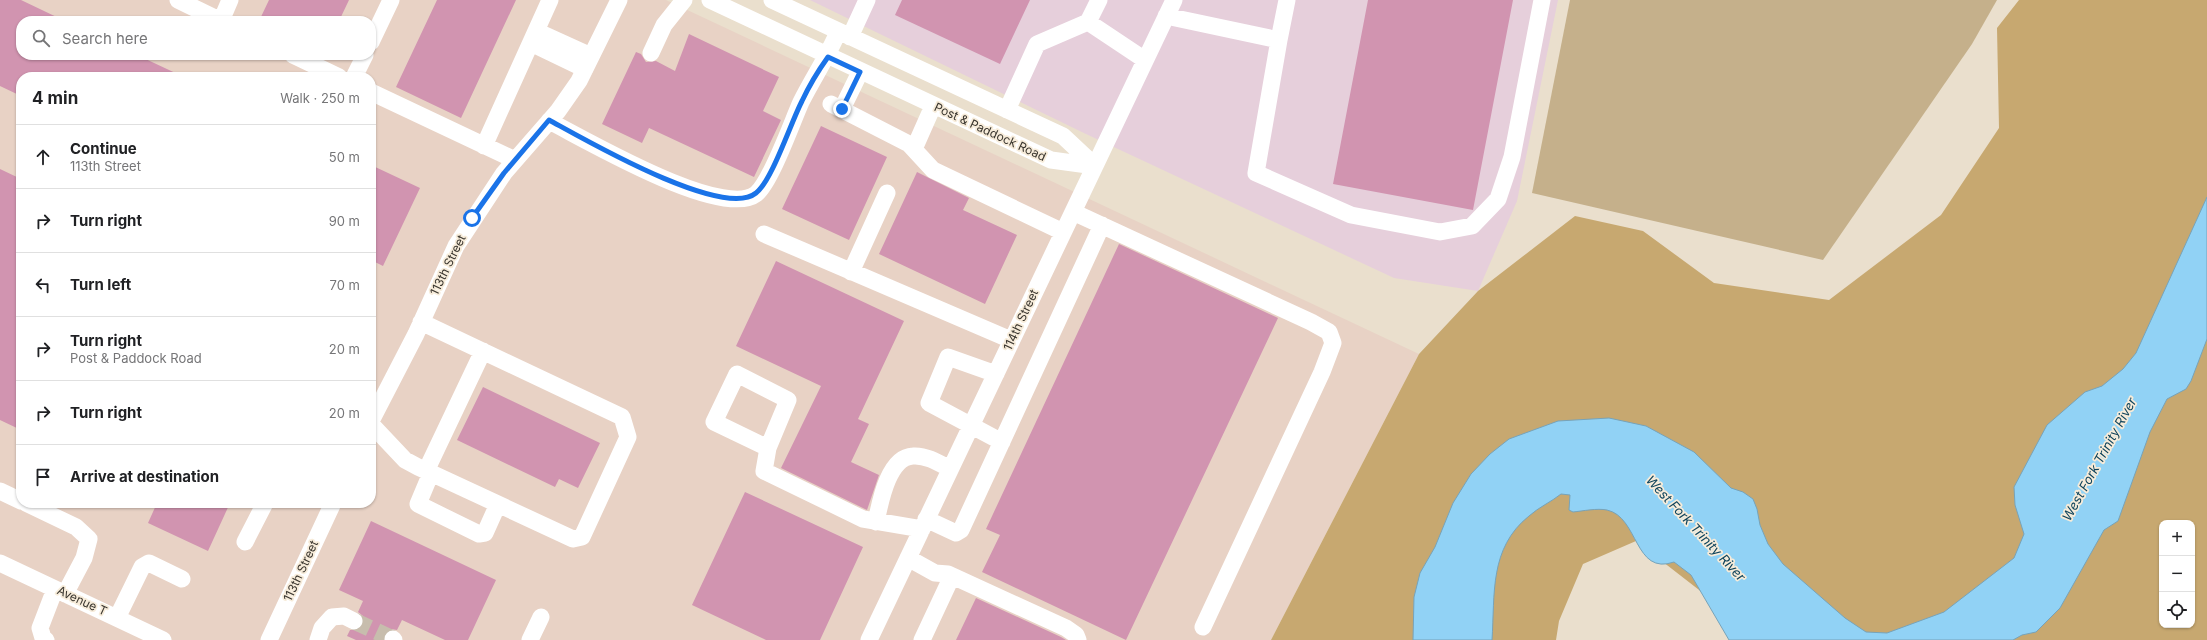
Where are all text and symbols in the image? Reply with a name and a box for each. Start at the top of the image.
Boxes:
search box [16,16,376,60]
icon: search [30,27,52,49]
text: Search here [62,29,148,48]
text: 4 min [32,88,78,108]
text: Walk · 250 m [280,90,360,106]
street label: Post & Paddock Road [932,99,1048,164]
route end [833,100,851,118]
text: Continue [70,139,137,158]
icon: ahead [32,146,54,168]
text: 50 m [329,149,360,165]
text: 113th Street [70,158,141,174]
route start [463,209,481,227]
icon: right [32,210,54,232]
text: Turn right [70,211,142,230]
text: 90 m [329,213,360,229]
street label: 113th Street [426,232,469,297]
icon: left [32,274,54,296]
text: Turn left [70,275,131,294]
text: 70 m [330,277,360,293]
street label: 114th Street [1000,287,1041,353]
text: Turn right [70,331,142,350]
icon: right [32,338,54,360]
text: 20 m [329,341,360,357]
text: Post & Paddock Road [70,350,202,366]
water label: West Fork Trinity River [2058,394,2140,523]
icon: right [32,402,54,424]
text: Turn right [70,403,142,422]
text: 20 m [329,405,360,421]
icon: arrive [32,466,54,488]
text: Arrive at destination [70,467,219,486]
water label: West Fork Trinity River [1643,472,1750,585]
map controls [2159,520,2195,628]
button: + [2159,520,2195,556]
street label: 113th Street [280,538,321,604]
button: − [2159,556,2195,592]
street label: Avenue T [55,582,110,619]
button: locate [2159,592,2195,628]

